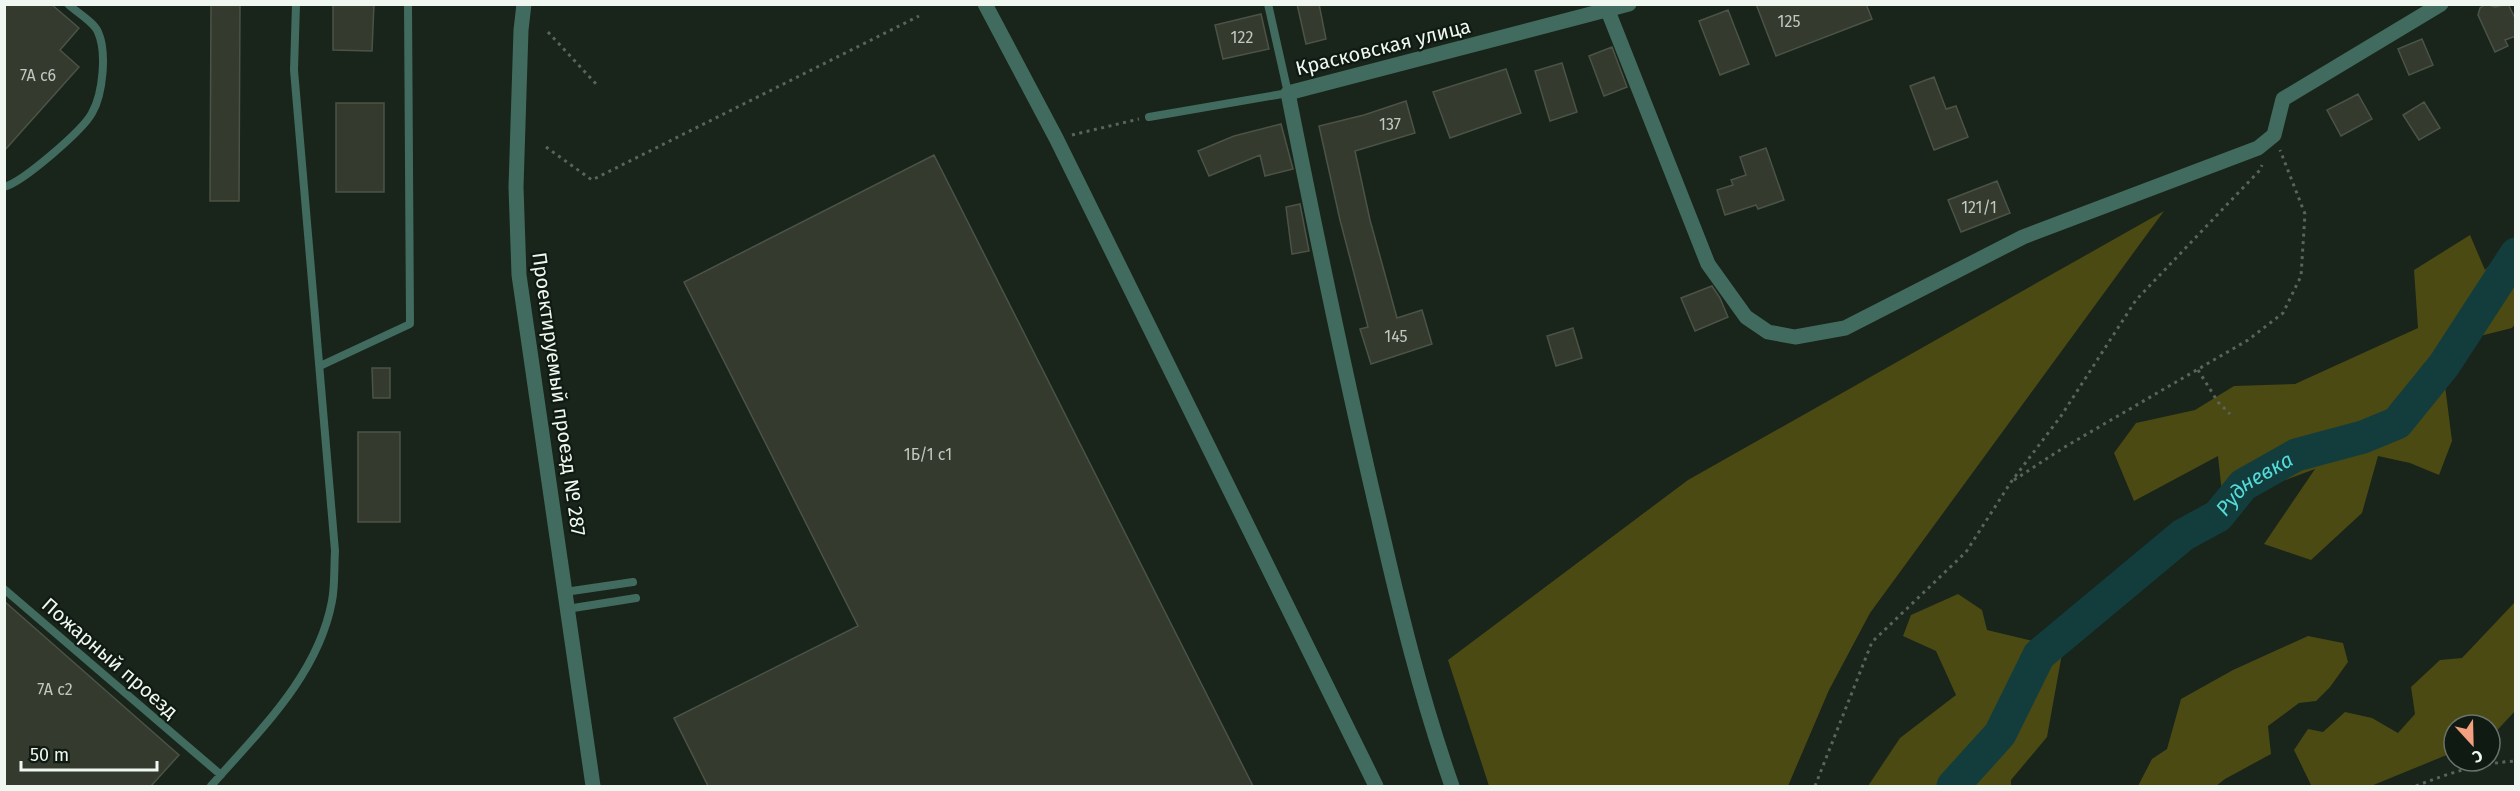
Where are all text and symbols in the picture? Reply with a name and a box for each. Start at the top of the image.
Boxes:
house number: 125 [1778,12,1800,31]
street label: Красковская улица [1293,14,1473,80]
house number: 122 [1231,28,1253,47]
house number: 7А с6 [20,66,56,85]
house number: 137 [1379,115,1401,134]
house number: 121/1 [1961,198,1997,217]
street label: Проектируемый проезд № 287 [527,250,591,538]
house number: 145 [1384,327,1408,346]
house number: 1Б/1 с1 [904,445,952,464]
water label: Рудневка [2210,446,2298,521]
street label: Пожарный проезд [37,592,183,724]
house number: 7А с2 [37,680,73,699]
north arrow [2442,713,2502,773]
scale bar [21,734,158,772]
text: 50 m [30,744,69,766]
text: С [2469,746,2485,767]

